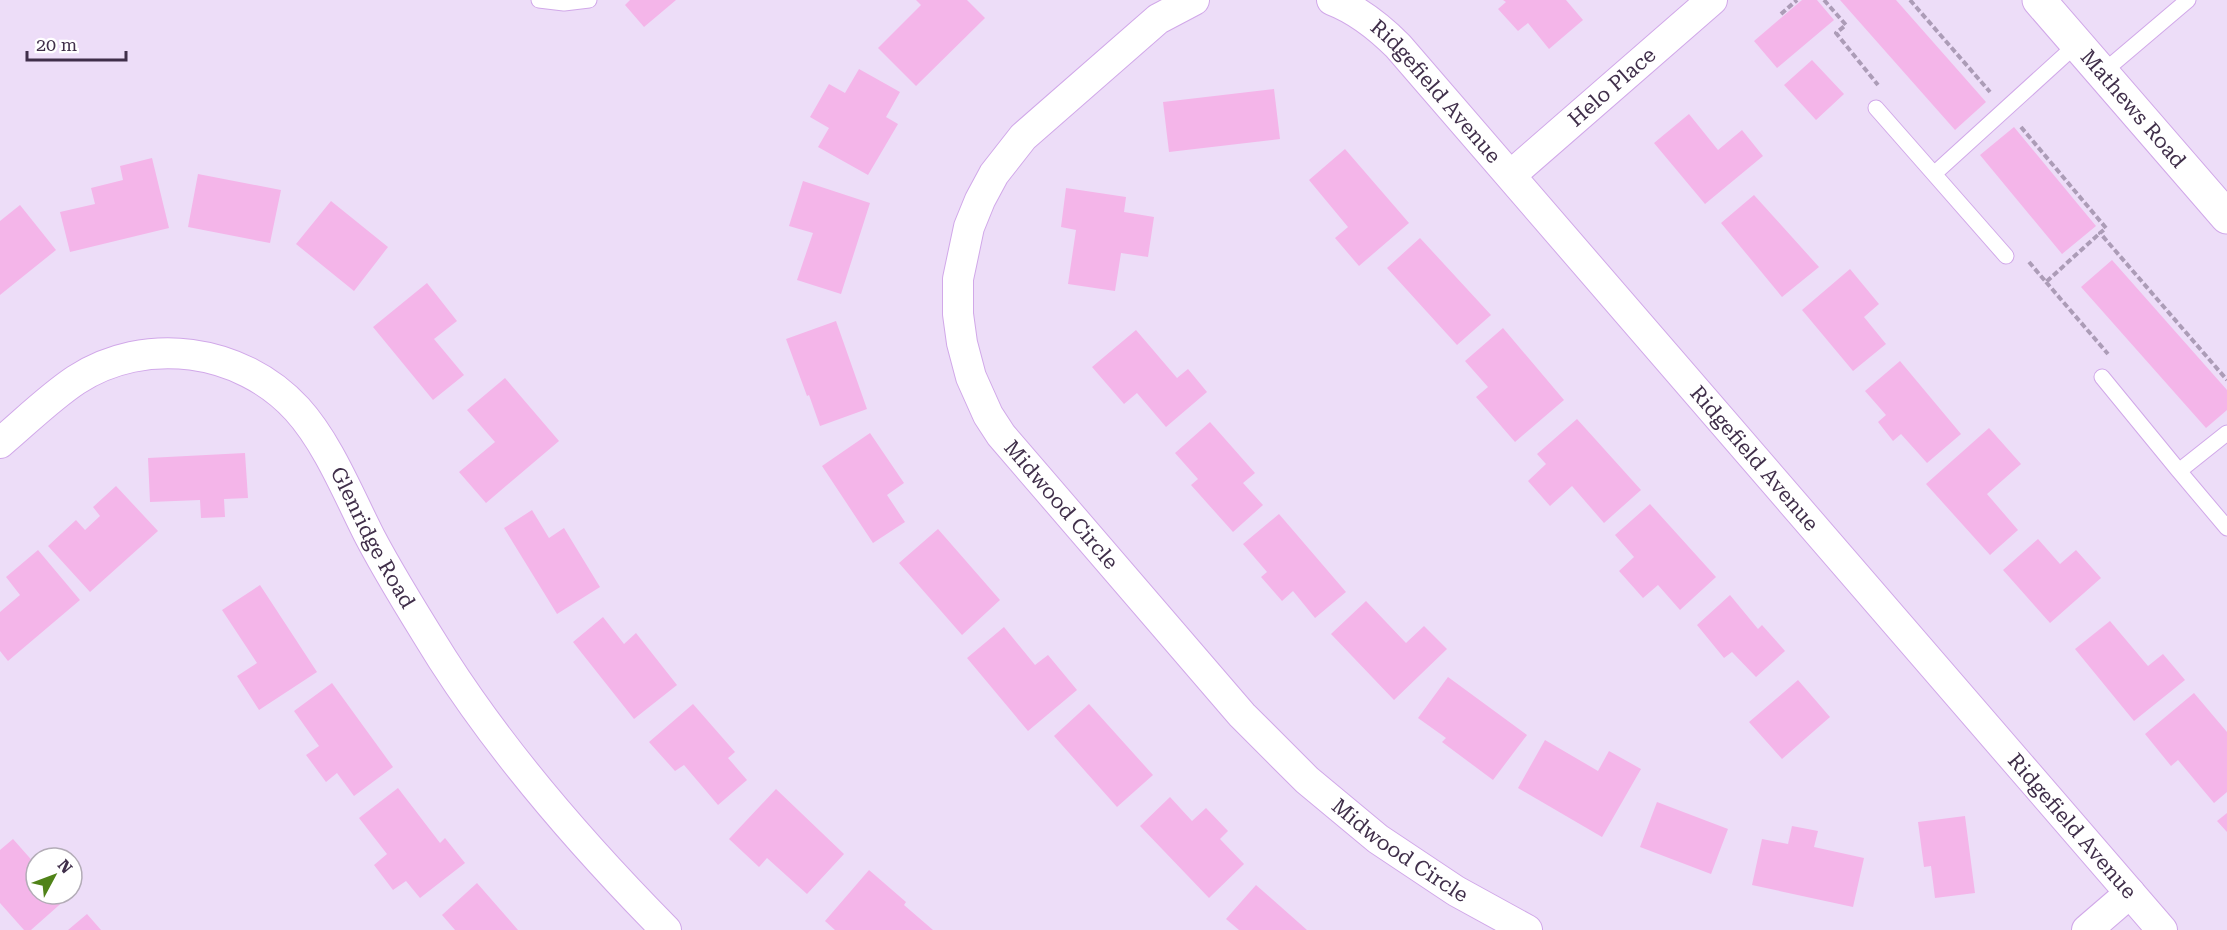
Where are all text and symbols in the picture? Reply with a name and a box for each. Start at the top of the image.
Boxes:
street label: Ridgefield Avenue [1366,15,1506,168]
scale bar [27,24,126,62]
text: 20 m [36,34,77,55]
street label: Helo Place [1564,43,1661,131]
street label: Mathews Road [2076,45,2191,173]
street label: Ridgefield Avenue [1685,381,1824,536]
street label: Midwood Circle [999,436,1123,574]
street label: Glenridge Road [326,463,420,613]
street label: Ridgefield Avenue [2003,749,2141,903]
street label: Midwood Circle [1327,794,1472,907]
north arrow [24,846,84,906]
text: N [54,856,76,877]

